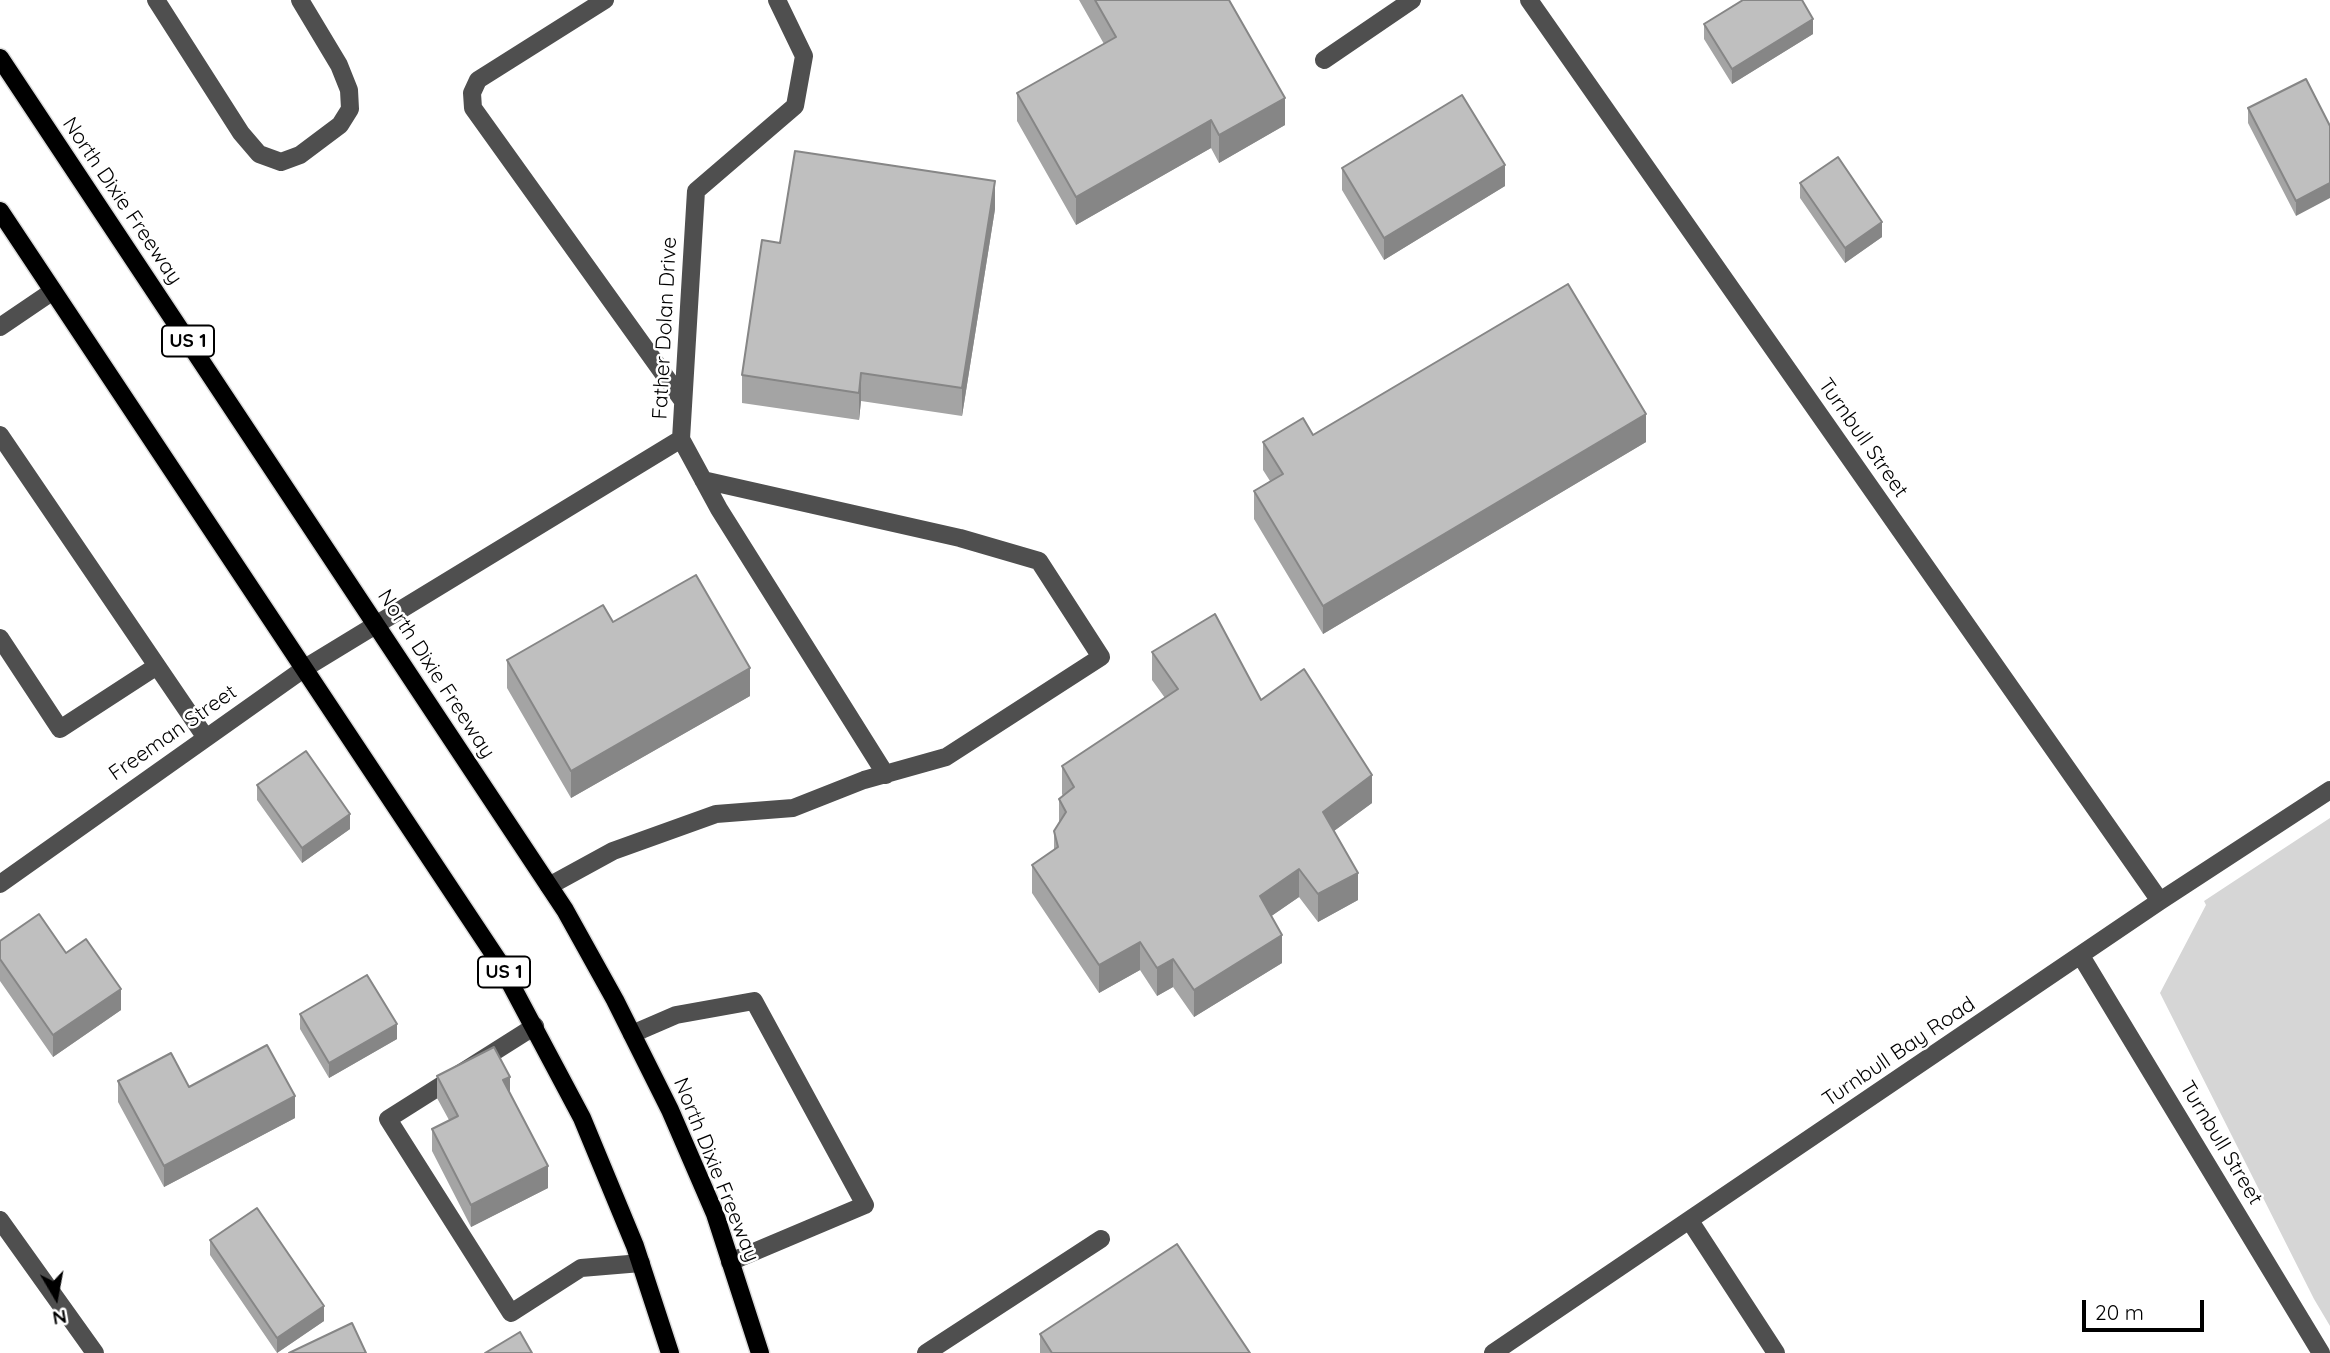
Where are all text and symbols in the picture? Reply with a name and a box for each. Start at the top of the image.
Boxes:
street label: North Dixie Freeway [57,113,187,289]
street label: Father Dolan Drive [648,236,682,420]
road number: US 1 [162,326,214,356]
street label: Turnbull Street [1813,374,1913,502]
street label: North Dixie Freeway [372,585,500,763]
street label: Freeman Street [104,680,242,786]
road number: US 1 [478,956,530,988]
street label: Turnbull Bay Road [1818,992,1980,1112]
street label: North Dixie Freeway [668,1074,764,1266]
street label: Turnbull Street [2174,1077,2268,1209]
north arrow [21,1262,91,1332]
scale bar [2085,1286,2208,1330]
text: 20 m [2095,1299,2144,1325]
text: N [51,1305,69,1331]

